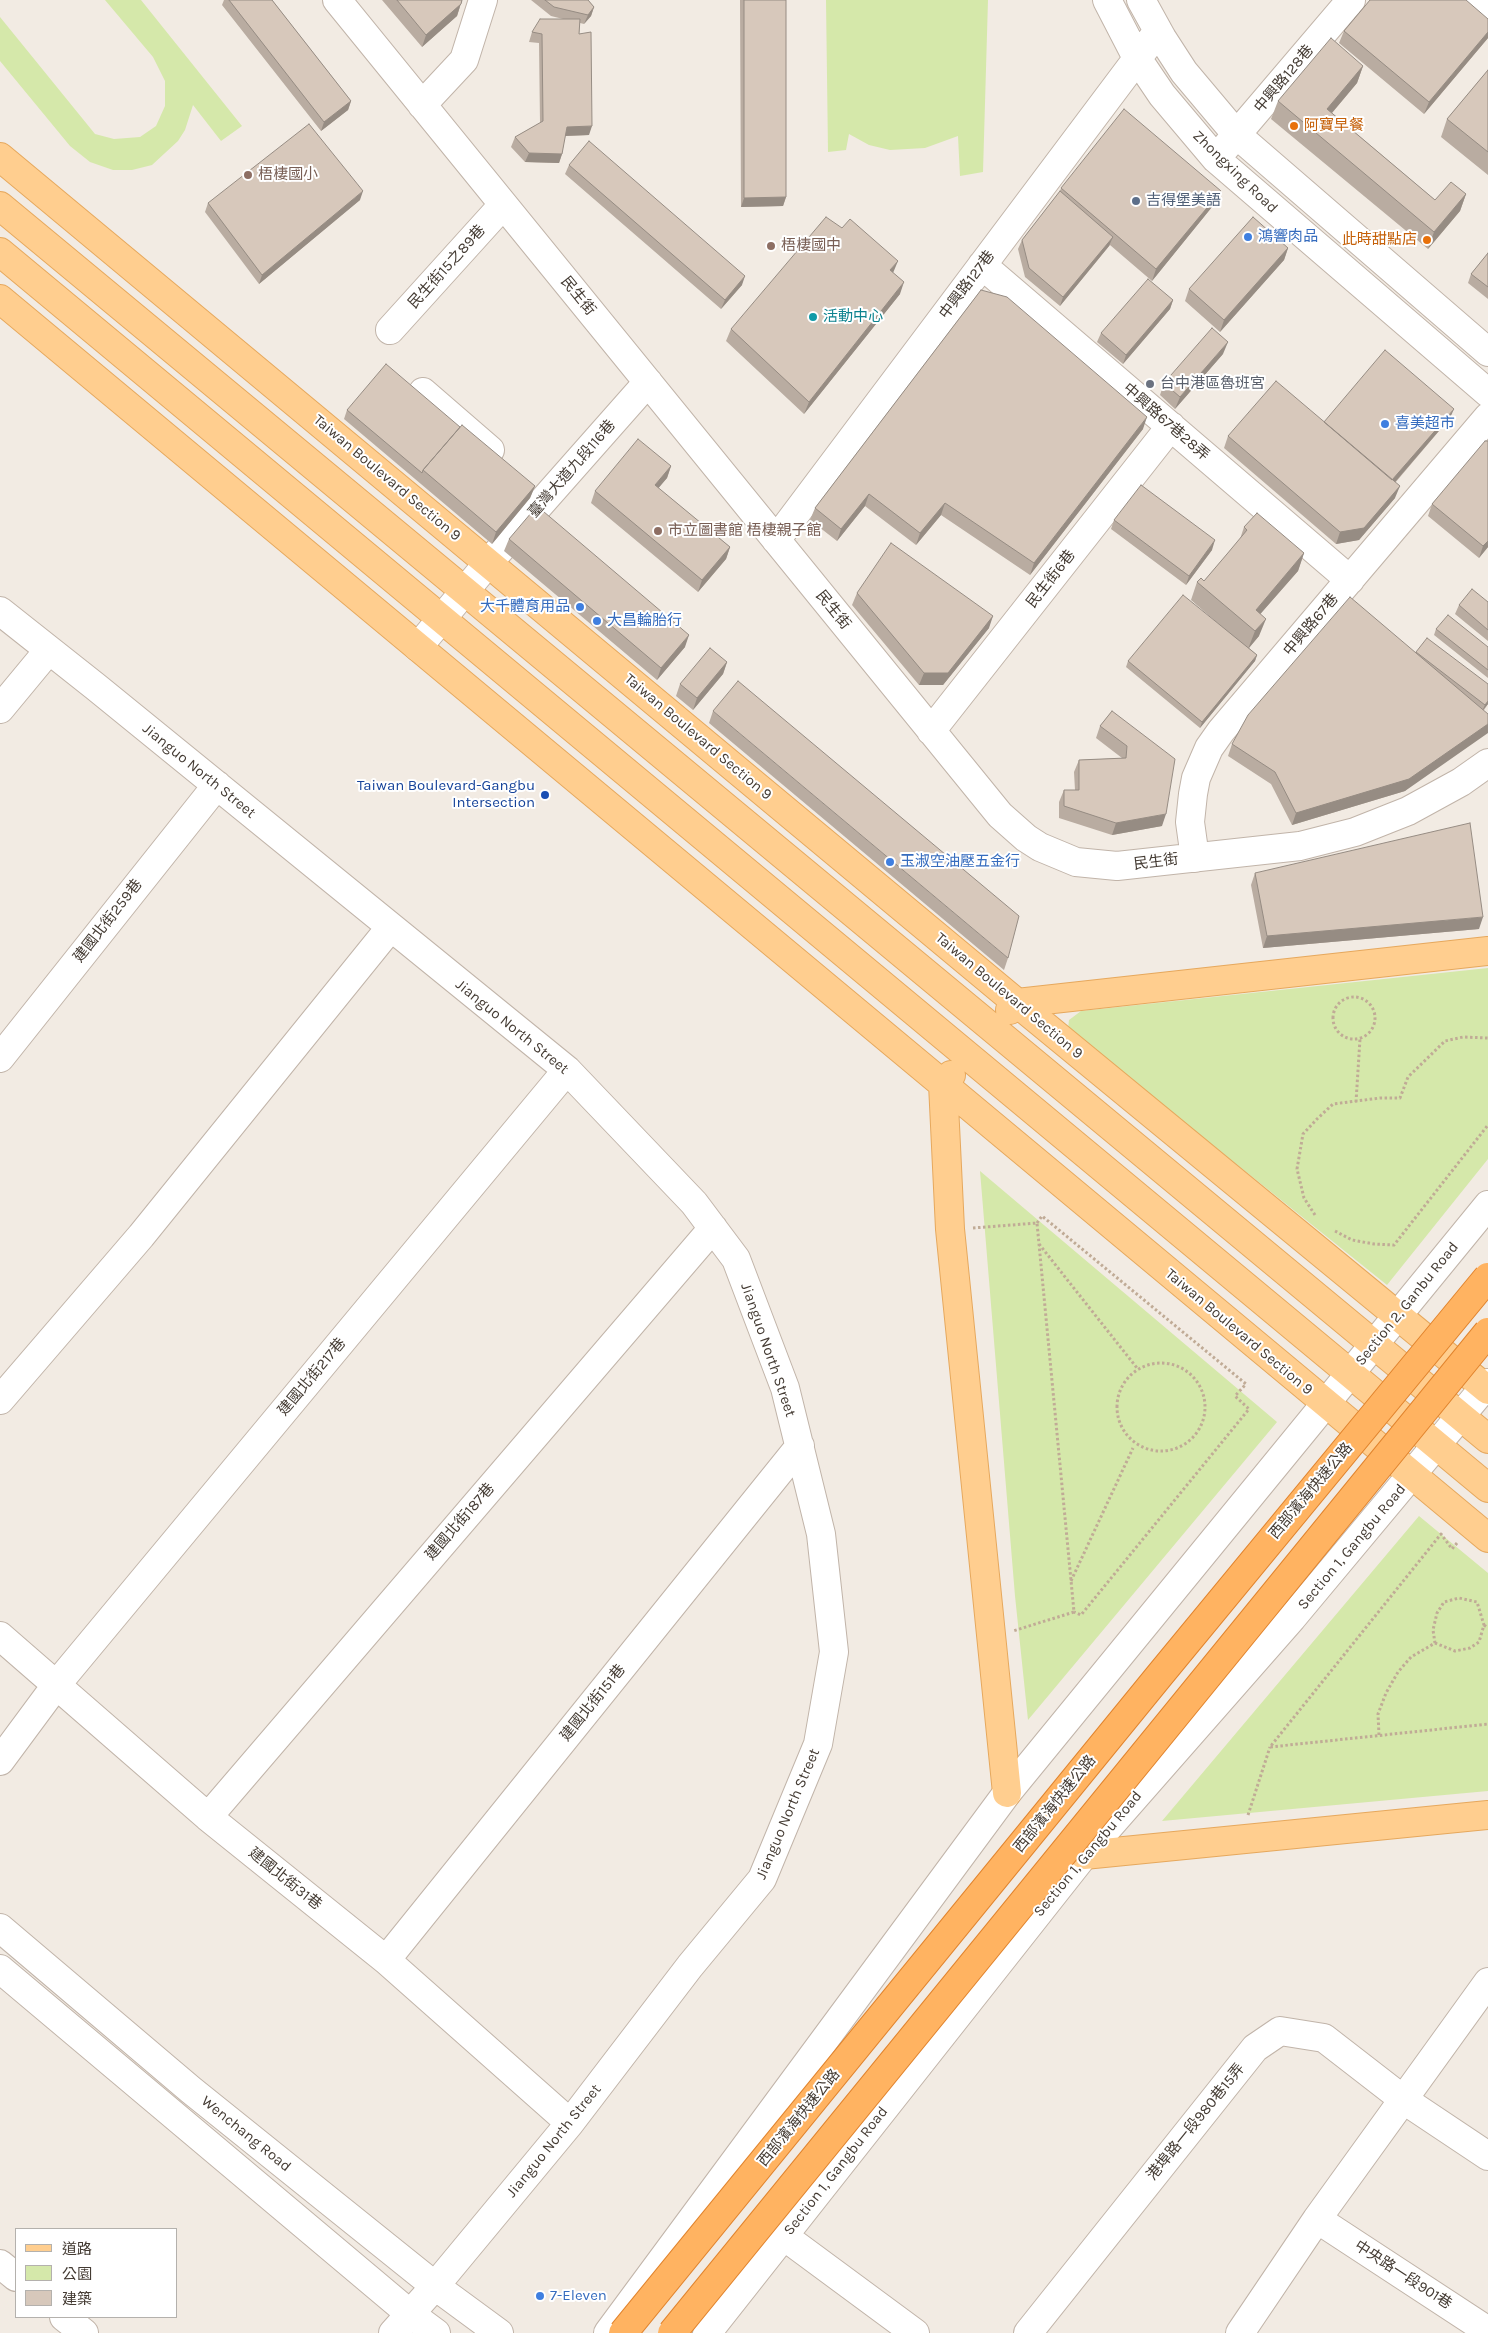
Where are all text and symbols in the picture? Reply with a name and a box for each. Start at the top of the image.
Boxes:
street label: 中興路128巷 [1250,41,1318,117]
place label: 阿寶早餐 [1304,117,1364,135]
marker: 阿寶早餐 [1288,120,1300,132]
street label: Zhongxing Road [1189,127,1281,217]
place label: 梧棲國小 [258,166,318,184]
marker: 梧棲國小 [242,169,254,181]
place label: 吉得堡美語 [1146,192,1221,210]
marker: 吉得堡美語 [1130,195,1142,207]
street label: 民生街15之89巷 [405,221,489,313]
place label: 鴻響肉品 [1258,228,1318,246]
marker: 鴻響肉品 [1242,231,1254,243]
place label: 此時甜點店 [1342,231,1417,249]
marker: 此時甜點店 [1421,234,1433,246]
place label: 梧棲國中 [781,237,841,255]
marker: 梧棲國中 [765,240,777,252]
street label: 中興路127巷 [936,247,998,323]
street label: 民生街 [557,273,599,319]
place label: 活動中心 [823,308,883,326]
marker: 活動中心 [807,311,819,323]
place label: 台中港區魯班宮 [1160,375,1265,393]
marker: 台中港區魯班宮 [1144,378,1156,390]
street label: 中興路67巷28弄 [1119,380,1213,464]
street label: Taiwan Boulevard Section 9 [310,411,464,545]
place label: 喜美超市 [1395,415,1455,433]
street label: 臺灣大道九段116巷 [525,416,619,522]
marker: 喜美超市 [1379,418,1391,430]
place label: 市立圖書館 梧棲親子館 [668,522,822,540]
marker: 市立圖書館 梧棲親子館 [652,525,664,537]
street label: 民生街6巷 [1023,546,1079,612]
street label: 民生街 [812,587,854,633]
street label: 中興路67巷 [1280,590,1342,660]
place label: 大千體育用品 [480,598,570,616]
marker: 大千體育用品 [574,601,586,613]
place label: 大昌輪胎行 [607,612,682,630]
marker: 大昌輪胎行 [591,615,603,627]
street label: Taiwan Boulevard Section 9 [621,670,775,804]
street label: Jianguo North Street [139,720,259,822]
place label: Taiwan Boulevard-Gangbu Intersection [357,777,535,812]
marker: Taiwan Boulevard-Gangbu Intersection [539,789,551,801]
street label: 民生街 [1133,850,1179,874]
place label: 玉淑空油壓五金行 [900,853,1020,871]
marker: 玉淑空油壓五金行 [884,856,896,868]
street label: 建國北街259巷 [70,876,146,966]
street label: Taiwan Boulevard Section 9 [932,929,1086,1063]
street label: Jianguo North Street [452,976,572,1078]
street label: Section 2, Ganbu Road [1352,1239,1462,1369]
street label: Taiwan Boulevard Section 9 [1162,1265,1316,1399]
street label: Jianguo North Street [737,1281,799,1419]
street label: 建國北街217巷 [274,1335,350,1419]
street label: 西部濱海快速公路 [1266,1439,1356,1543]
street label: 建國北街187巷 [422,1480,498,1564]
street label: Section 1, Gangbu Road [1294,1480,1410,1614]
street label: 建國北街151巷 [557,1661,629,1745]
street label: Jianguo North Street [752,1746,824,1882]
street label: 西部濱海快速公路 [1010,1752,1100,1856]
street label: Section 1, Gangbu Road [1030,1787,1146,1921]
street label: 建國北街31巷 [245,1844,325,1914]
street label: 港埠路一段980巷15弄 [1143,2060,1249,2184]
street label: 西部濱海快速公路 [754,2066,844,2170]
street label: Jianguo North Street [503,2081,605,2201]
street label: Wenchang Road [197,2092,295,2176]
street label: Section 1, Gangbu Road [780,2103,892,2239]
legend [15,2228,178,2318]
street label: 中央路一段901巷 [1351,2237,1455,2313]
text: 道路 [62,2240,92,2258]
text: 公園 [62,2265,92,2283]
place label: 7-Eleven [550,2287,607,2305]
text: 建築 [62,2290,92,2308]
marker: 7-Eleven [534,2290,546,2302]

